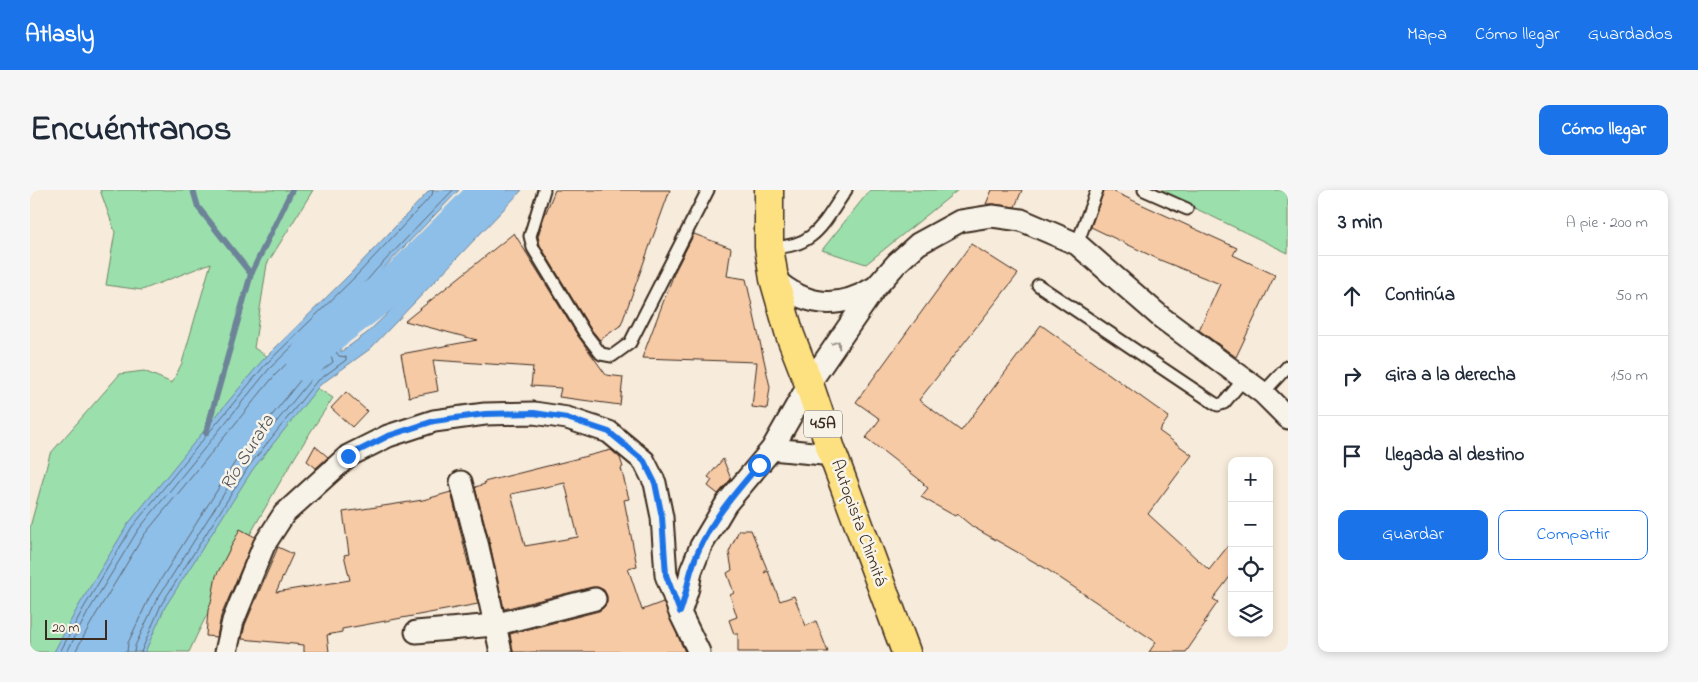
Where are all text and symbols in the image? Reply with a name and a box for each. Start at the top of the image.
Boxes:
text: Atlasly [25,18,94,53]
text: Mapa [1407,22,1447,48]
text: Cómo llegar [1475,22,1560,48]
text: Guardados [1588,22,1673,48]
text: Encuéntranos [30,105,232,156]
button: Cómo llegar [1539,105,1668,155]
text: 3 min [1338,208,1382,238]
text: A pie · 200 m [1566,211,1648,235]
icon: ahead [1338,282,1366,310]
text: Continúa [1385,282,1455,309]
text: 50 m [1616,284,1648,308]
one-way arrow [831,340,840,350]
icon: right [1338,362,1366,390]
text: Gira a la derecha [1385,362,1516,389]
text: 150 m [1610,364,1648,388]
water label: Río Surata [214,409,282,496]
road number: 45A [804,410,842,438]
icon: arrive [1338,442,1366,470]
text: Llegada al destino [1385,442,1524,469]
route end [337,445,360,468]
route start [748,454,771,477]
street label: Autopista Chimitá [823,456,893,590]
map controls [1228,457,1273,637]
button: + [1228,457,1273,502]
button: − [1228,502,1273,547]
button: Guardar [1338,510,1488,560]
button: Compartir [1498,510,1648,560]
button: locate [1228,547,1273,592]
button: layers [1228,592,1273,637]
scale bar [45,617,108,640]
text: 20 m [52,618,79,639]

